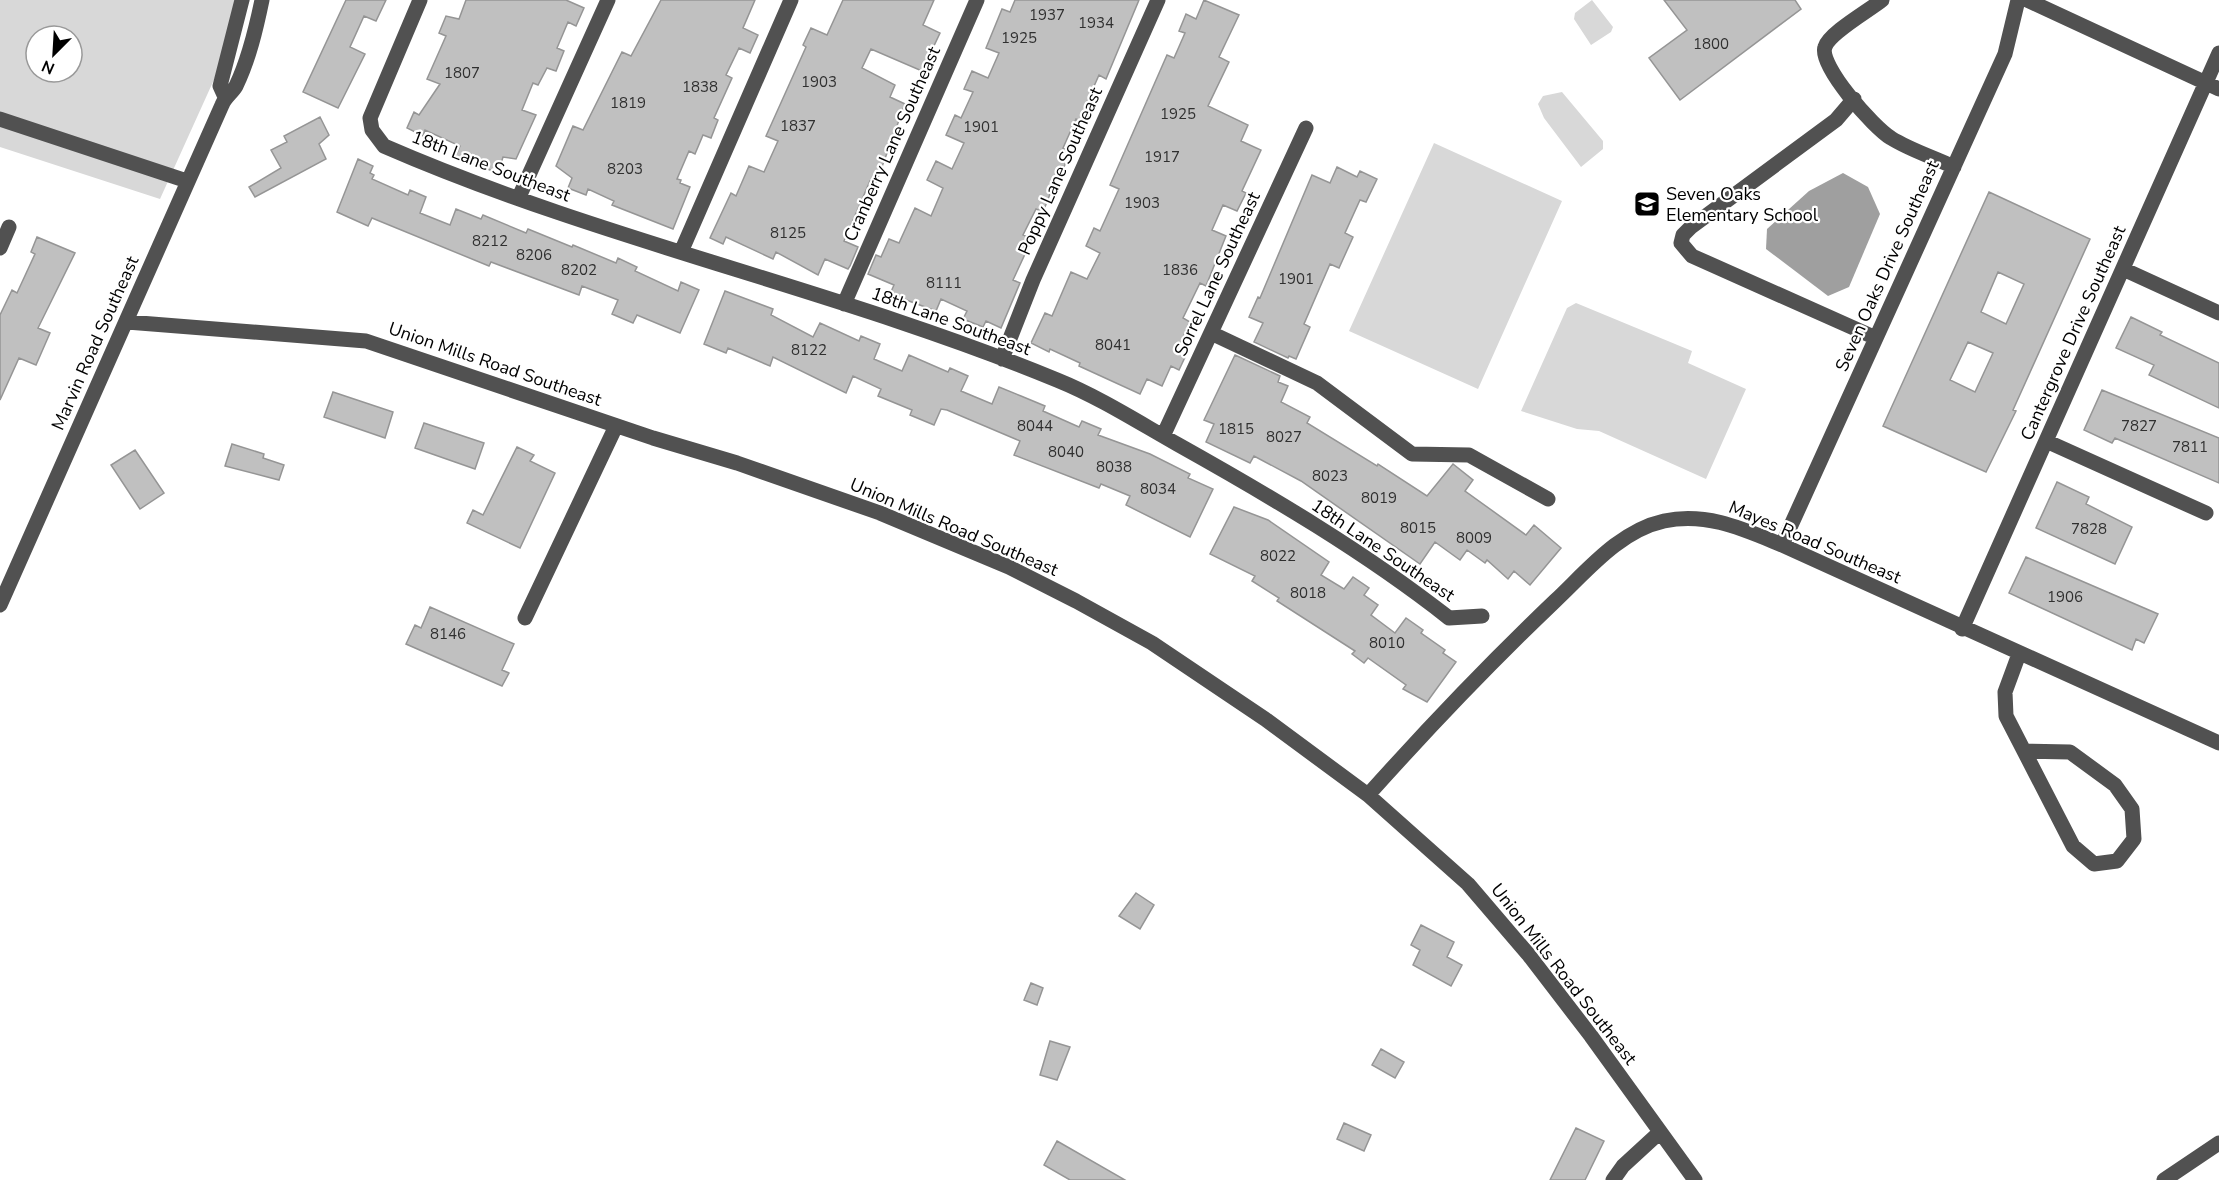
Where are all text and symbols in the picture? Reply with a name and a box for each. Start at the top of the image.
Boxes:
house number: 1937 [1029,5,1065,25]
house number: 1934 [1078,13,1114,33]
north arrow [24,24,84,84]
house number: 1925 [1001,28,1037,48]
house number: 1800 [1693,34,1729,54]
street label: Cranberry Lane Southeast [838,42,946,245]
text: N [38,54,58,79]
house number: 1807 [444,63,480,83]
house number: 1903 [801,72,837,92]
house number: 1838 [682,77,718,97]
street label: Poppy Lane Southeast [1012,83,1108,259]
house number: 1819 [610,93,646,113]
house number: 1925 [1160,104,1196,124]
house number: 1837 [780,116,816,136]
house number: 1901 [963,117,999,137]
street label: 18th Lane Southeast [408,125,574,208]
house number: 1917 [1144,147,1180,167]
street label: Seven Oaks Drive Southeast [1830,156,1945,375]
house number: 8203 [607,159,643,179]
place label: Seven Oaks Elementary School [1666,182,1819,227]
street label: Sorrel Lane Southeast [1168,187,1266,360]
school or university icon: Seven Oaks Elementary School [1632,189,1662,219]
house number: 1903 [1124,193,1160,213]
street label: Cantergrove Drive Southeast [2015,221,2132,444]
house number: 8125 [770,223,806,243]
house number: 8212 [472,231,508,251]
house number: 8206 [516,245,552,265]
street label: Marvin Road Southeast [46,251,145,434]
house number: 8202 [561,260,597,280]
house number: 1836 [1162,260,1198,280]
house number: 1901 [1278,269,1314,289]
house number: 8111 [926,273,962,293]
street label: 18th Lane Southeast [868,281,1035,361]
street label: Union Mills Road Southeast [385,316,605,412]
house number: 8041 [1095,335,1131,355]
house number: 8122 [791,340,827,360]
house number: 8044 [1017,416,1053,436]
house number: 7827 [2121,416,2157,436]
house number: 1815 [1218,419,1254,439]
house number: 8027 [1266,427,1302,447]
house number: 7811 [2172,437,2208,457]
house number: 8040 [1048,442,1084,462]
house number: 8038 [1096,457,1132,477]
house number: 8023 [1312,466,1348,486]
street label: Union Mills Road Southeast [846,472,1062,582]
house number: 8034 [1140,479,1176,499]
house number: 8019 [1361,488,1397,508]
street label: 18th Lane Southeast [1307,493,1460,607]
street label: Mayes Road Southeast [1725,495,1905,589]
house number: 8015 [1400,518,1436,538]
house number: 7828 [2071,519,2107,539]
house number: 8009 [1456,528,1492,548]
house number: 8022 [1260,546,1296,566]
house number: 8018 [1290,583,1326,603]
house number: 1906 [2047,587,2083,607]
house number: 8146 [430,624,466,644]
house number: 8010 [1369,633,1405,653]
street label: Union Mills Road Southeast [1486,878,1643,1070]

